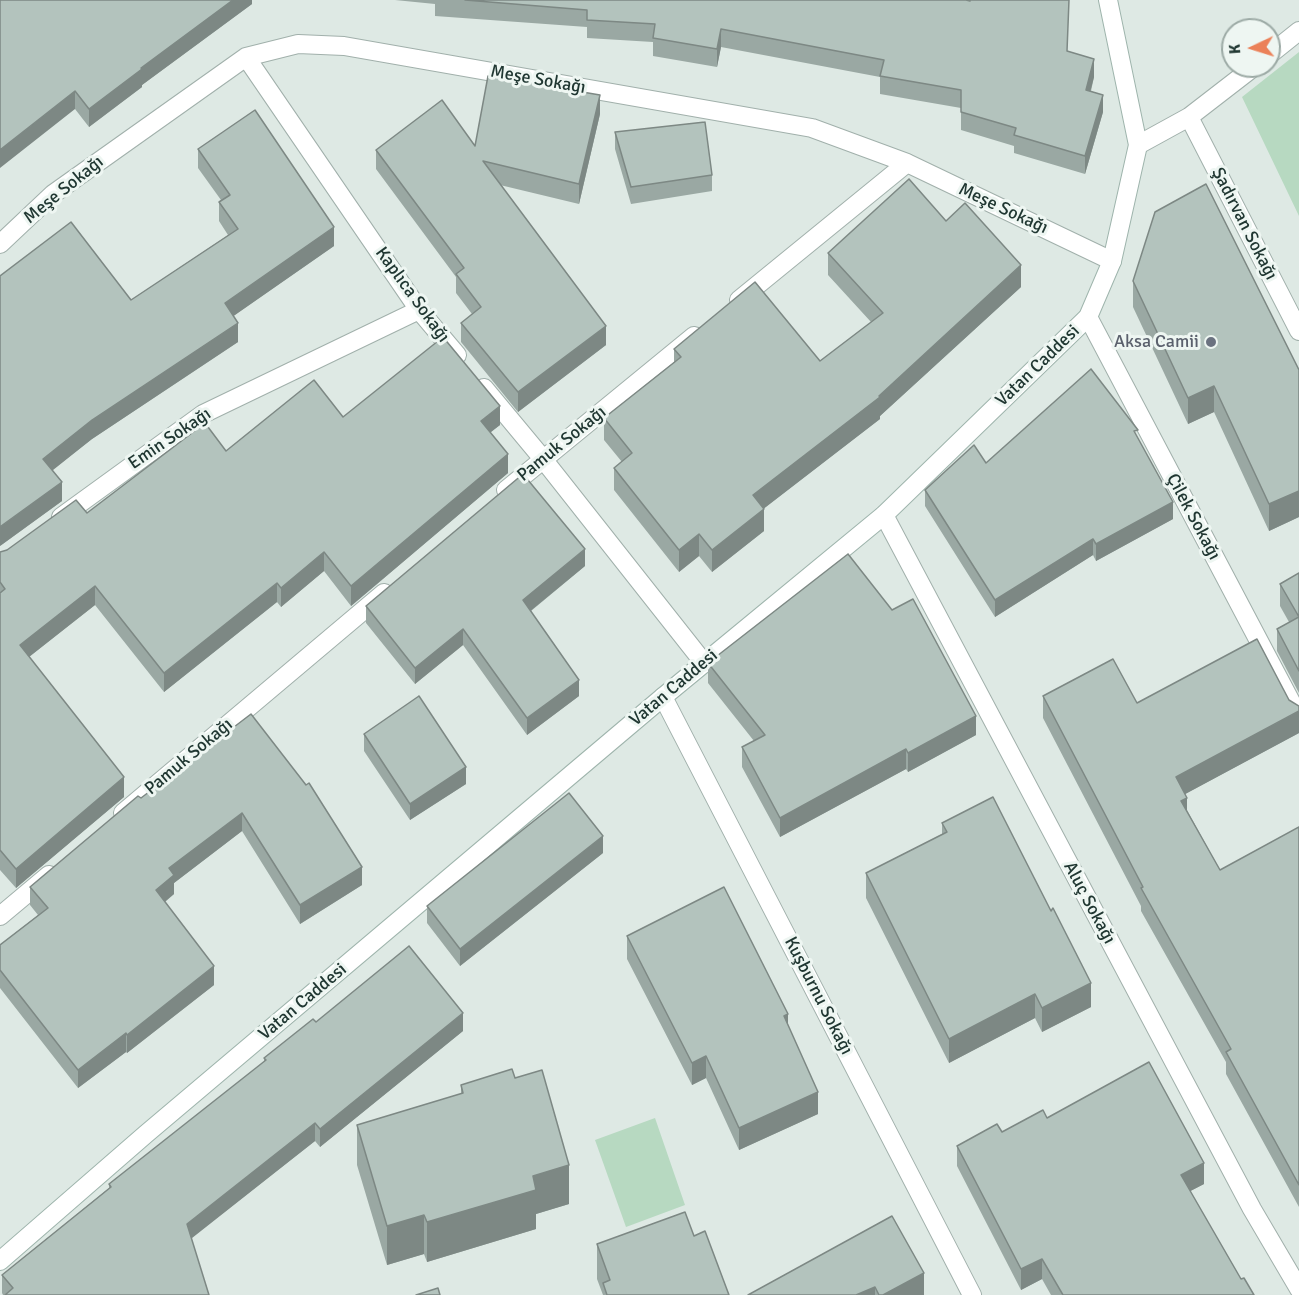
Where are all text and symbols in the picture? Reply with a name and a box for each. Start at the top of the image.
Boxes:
north arrow [1221,18,1281,78]
text: K [1225,43,1245,55]
street label: Meşe Sokağı [489,61,587,99]
street label: Meşe Sokağı [20,151,108,229]
street label: Şadırvan Sokağı [1206,164,1282,284]
street label: Meşe Sokağı [955,179,1051,239]
street label: Kaplıca Sokağı [370,243,454,347]
street label: Vatan Caddesi [991,321,1085,411]
place label: Aksa Camii [1114,331,1199,353]
marker: Aksa Camii [1204,335,1218,349]
street label: Pamuk Sokağı [513,402,611,486]
street label: Emin Sokağı [125,403,215,475]
street label: Çilek Sokağı [1161,470,1225,564]
street label: Vatan Caddesi [626,645,722,731]
street label: Pamuk Sokağı [141,714,237,800]
street label: Aluç Sokağı [1058,858,1120,948]
street label: Kuşburnu Sokağı [779,933,857,1059]
street label: Vatan Caddesi [255,959,351,1045]

